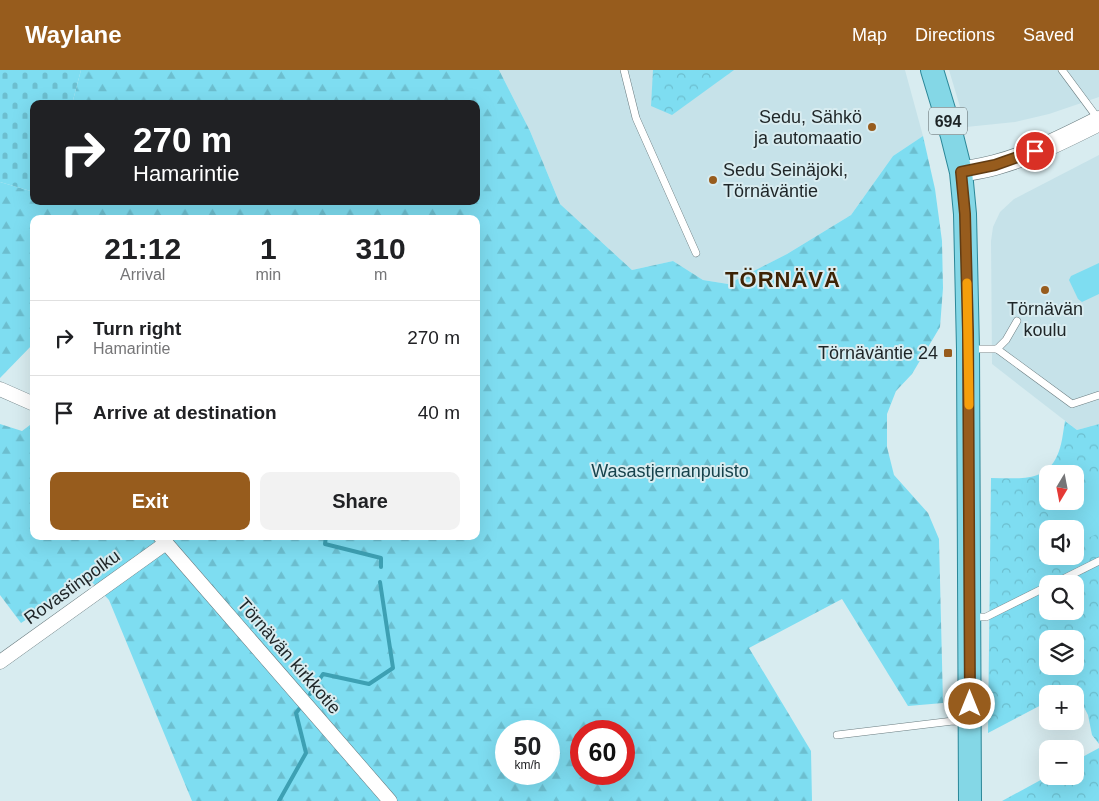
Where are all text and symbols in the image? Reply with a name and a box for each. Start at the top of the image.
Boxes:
text: Waylane [25,21,121,48]
text: Map [852,25,887,45]
text: Directions [915,25,995,45]
text: Saved [1023,25,1074,45]
place label: Sedu, Sähkö ja automaatio [753,107,862,148]
road number: 694 [929,107,967,134]
icon: right [50,120,115,185]
text: 270 m [133,120,232,159]
marker: Sedu, Sähkö ja automaatio [866,121,878,133]
pin [1014,130,1056,172]
icon: arrive [1021,137,1049,165]
place label: Sedu Seinäjoki, Törnäväntie [723,160,848,201]
text: Hamarintie [133,161,239,186]
marker: Sedu Seinäjoki, Törnäväntie [707,174,719,186]
text: 21:12 [104,232,181,265]
text: 1 [260,232,277,265]
text: 310 [356,232,406,265]
text: Arrival [120,266,165,283]
text: min [255,266,281,283]
text: m [374,266,387,283]
district label: TÖRNÄVÄ [725,267,841,292]
marker: Törnävän koulu [1039,284,1051,296]
place label: Törnävän koulu [1007,299,1083,340]
text: Turn right [93,318,181,339]
icon: right [50,324,78,352]
text: 270 m [407,327,460,348]
text: Hamarintie [93,340,170,357]
place label: Törnäväntie 24 [818,343,938,363]
marker: Törnäväntie 24 [942,347,954,359]
icon: arrive [50,399,78,427]
text: Arrive at destination [93,402,277,423]
text: 40 m [418,402,460,423]
park label: Wasastjernanpuisto [591,461,749,481]
north arrow [1039,465,1084,510]
map controls [1039,465,1084,785]
button: Exit [50,472,250,530]
button: Share [260,472,460,530]
button: sound [1039,520,1084,565]
street label: Rovastinpolku [20,546,124,628]
button: search [1039,575,1084,620]
street label: Törnävän kirkkotie [233,594,345,718]
button: layers [1039,630,1084,675]
position arrow [943,677,995,729]
button: + [1039,685,1084,730]
speed limit sign: 60 [570,720,635,785]
text: 50 [514,732,541,760]
button: − [1039,740,1084,785]
text: km/h [514,758,541,772]

